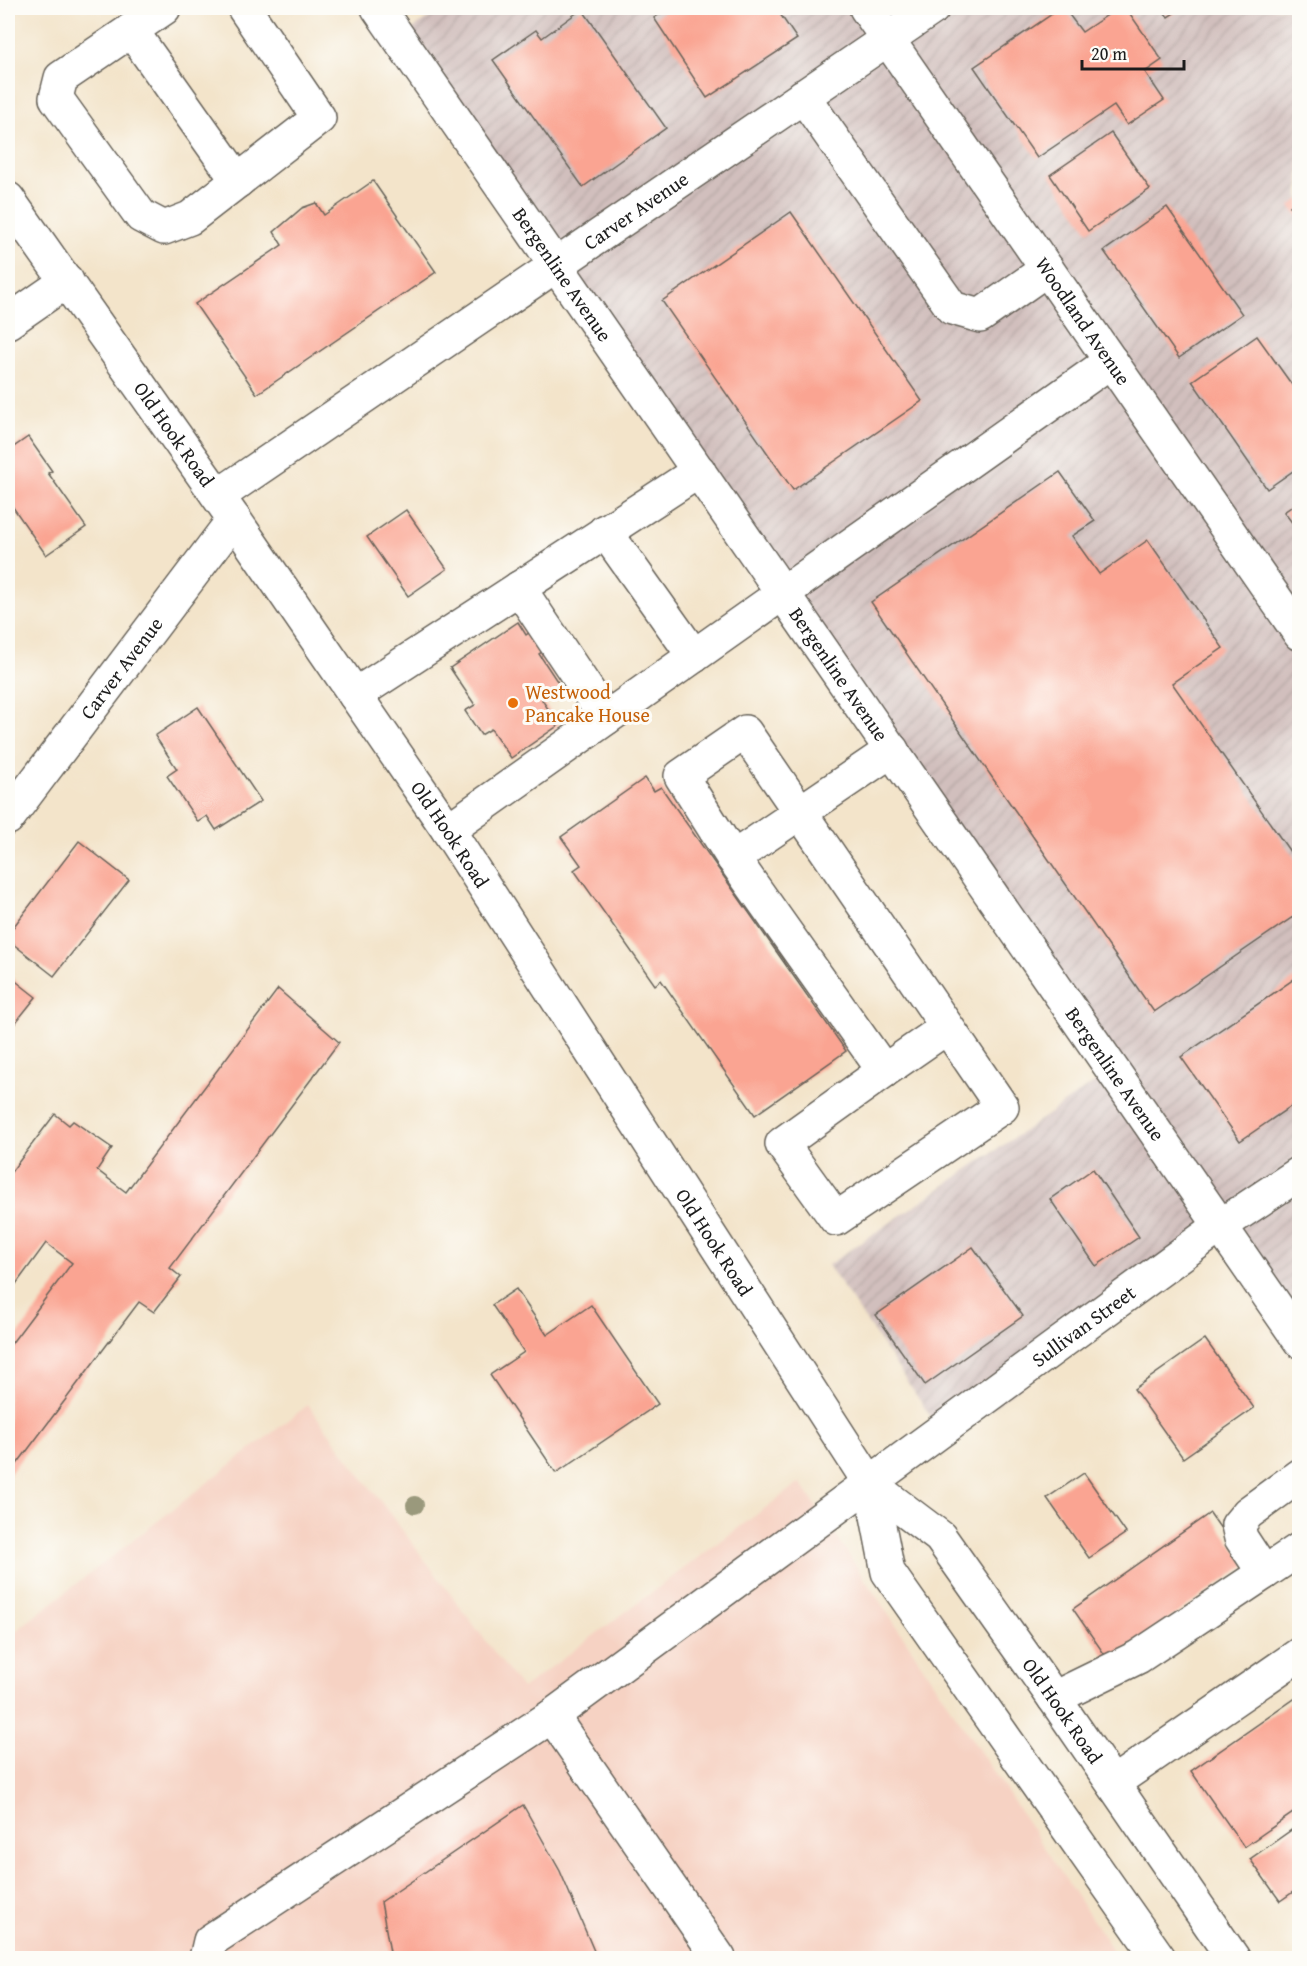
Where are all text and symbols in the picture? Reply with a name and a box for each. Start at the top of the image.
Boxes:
scale bar [1082,33,1184,71]
text: 20 m [1091,40,1127,67]
street label: Carver Avenue [577,164,694,257]
street label: Bergenline Avenue [506,201,619,347]
street label: Woodland Avenue [1029,251,1138,391]
street label: Old Hook Road [127,375,222,493]
street label: Bergenline Avenue [783,601,896,747]
street label: Carver Avenue [73,610,169,725]
place label: Westwood Pancake House [525,677,650,729]
marker: Westwood Pancake House [506,696,520,710]
street label: Old Hook Road [404,775,497,894]
street label: Bergenline Avenue [1059,1001,1172,1147]
street label: Old Hook Road [669,1182,760,1302]
street label: Sullivan Street [1025,1278,1141,1374]
street label: Old Hook Road [1016,1652,1110,1769]

